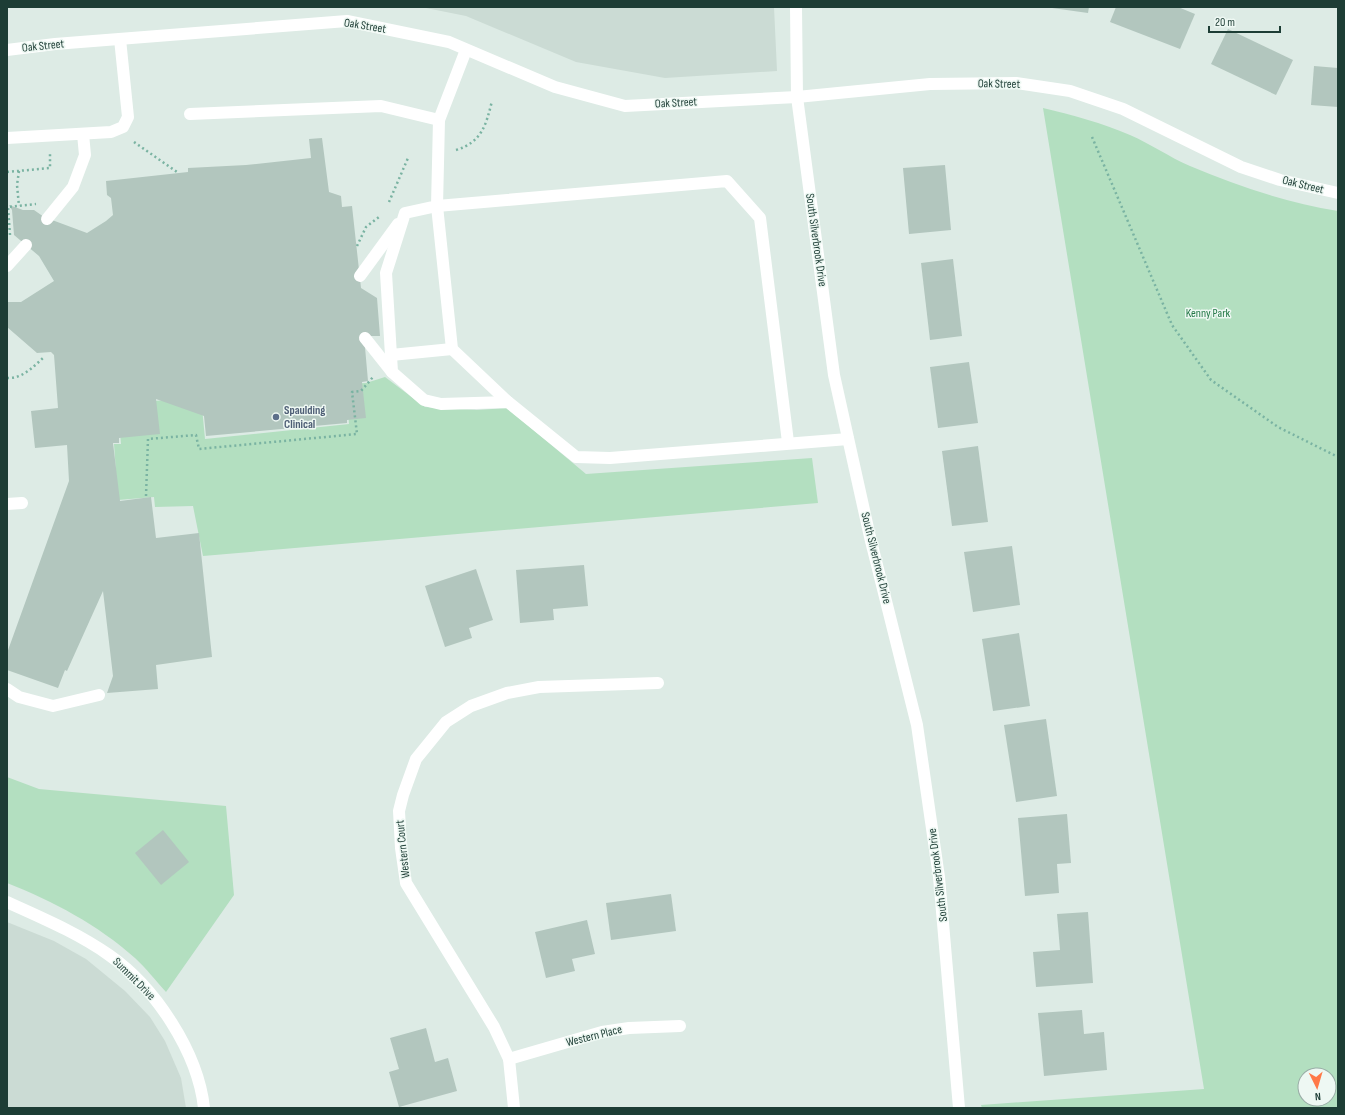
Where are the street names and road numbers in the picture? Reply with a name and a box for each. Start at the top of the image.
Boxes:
street label: Oak Street [343,15,387,37]
street label: Oak Street [21,36,65,56]
street label: Oak Street [978,76,1021,92]
street label: Oak Street [655,94,698,112]
street label: Oak Street [1281,173,1326,197]
street label: South Silverbrook Drive [802,192,830,288]
street label: South Silverbrook Drive [857,511,895,606]
street label: Western Court [392,819,414,879]
street label: South Silverbrook Drive [925,827,951,923]
street label: Summit Drive [109,954,159,1004]
street label: Western Place [564,1022,624,1050]

